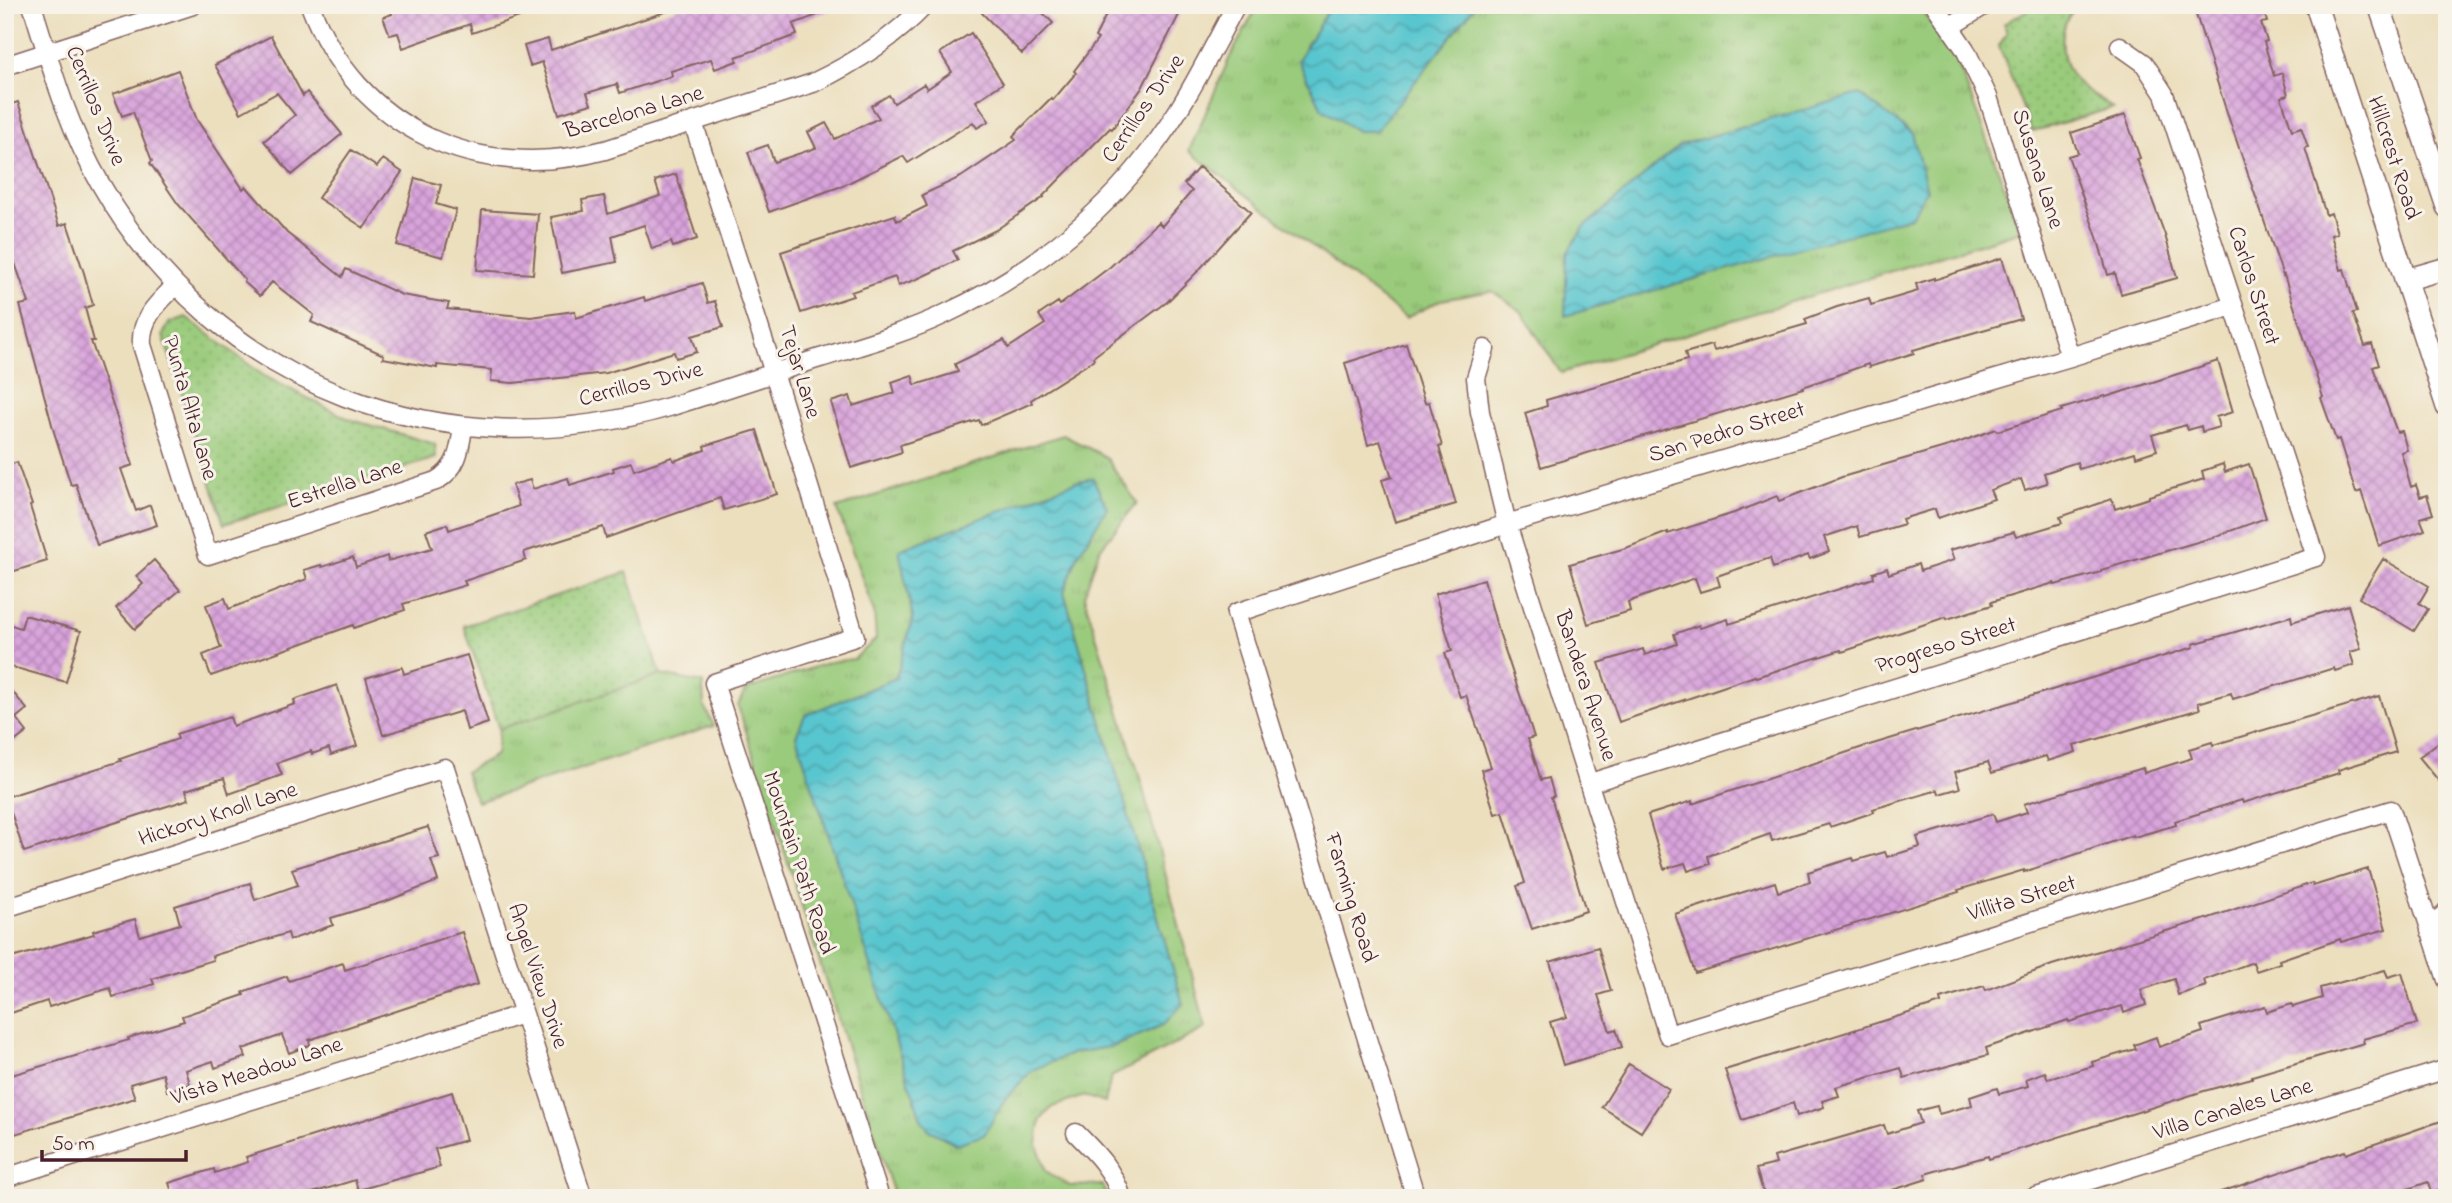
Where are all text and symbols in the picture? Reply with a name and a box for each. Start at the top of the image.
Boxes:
street label: Cerrillos Drive [56,41,134,171]
street label: Cerrillos Drive [1094,47,1194,170]
street label: Barcelona Lane [560,77,708,149]
street label: Hillcrest Road [2358,92,2429,224]
street label: Susana Lane [2002,105,2072,234]
street label: Carlos Street [2218,222,2288,350]
street label: Tejar Lane [769,321,829,423]
street label: Punta Alta Lane [153,332,226,485]
street label: Cerrillos Drive [576,354,707,416]
street label: San Pedro Street [1645,393,1810,472]
street label: Estrella Lane [283,451,407,519]
street label: Bandera Avenue [1545,606,1625,766]
street label: Progreso Street [1871,609,2021,684]
street label: Mountain Path Road [753,767,843,959]
street label: Hickory Knoll Lane [134,774,303,858]
street label: Farming Road [1313,828,1385,967]
street label: Villita Street [1963,867,2081,931]
street label: Angel View Drive [497,899,576,1054]
street label: Vista Meadow Lane [166,1028,348,1116]
street label: Villa Canales Lane [2148,1070,2317,1150]
scale bar [42,1119,186,1163]
text: 50 m [52,1130,95,1160]

